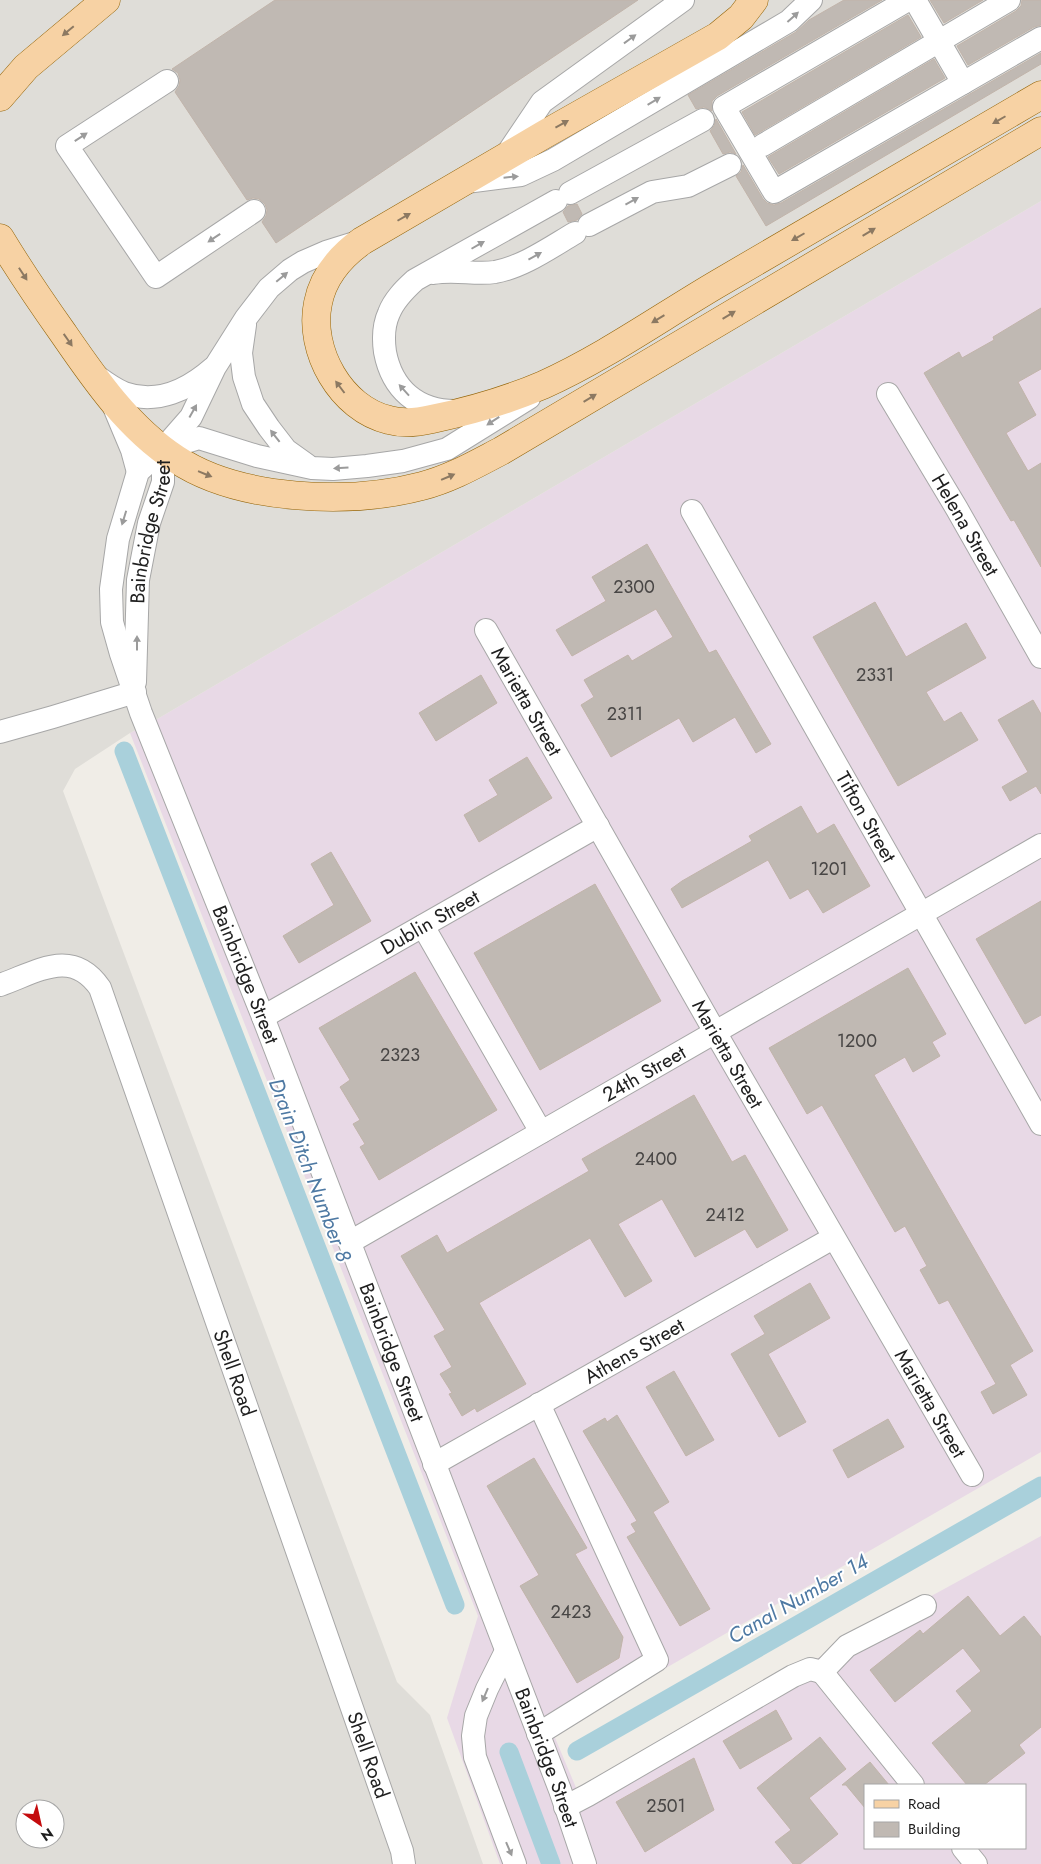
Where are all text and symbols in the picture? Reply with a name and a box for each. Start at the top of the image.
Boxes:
one-way arrow [786,11,798,23]
one-way arrow [62,25,74,36]
one-way arrow [623,34,636,44]
one-way arrow [646,97,661,105]
one-way arrow [991,116,1006,124]
one-way arrow [556,120,569,129]
one-way arrow [75,132,88,142]
one-way arrow [503,173,519,181]
one-way arrow [625,197,638,206]
one-way arrow [397,212,410,221]
one-way arrow [863,228,876,237]
one-way arrow [791,232,804,241]
one-way arrow [207,233,220,243]
one-way arrow [471,240,484,249]
one-way arrow [528,251,541,260]
one-way arrow [18,268,28,281]
one-way arrow [276,272,288,283]
one-way arrow [723,310,736,319]
one-way arrow [651,315,664,324]
one-way arrow [63,334,73,347]
one-way arrow [335,380,345,394]
one-way arrow [398,383,409,396]
one-way arrow [583,393,596,402]
one-way arrow [189,404,197,419]
one-way arrow [487,416,500,426]
one-way arrow [270,430,281,443]
street label: Bainbridge Street [123,460,178,604]
one-way arrow [332,465,348,473]
street label: Helena Street [924,468,1006,581]
one-way arrow [198,470,212,478]
one-way arrow [441,472,455,480]
one-way arrow [120,511,128,526]
house number: 2300 [613,574,655,600]
one-way arrow [133,635,141,651]
street label: Marietta Street [484,642,569,762]
house number: 2331 [856,662,894,688]
house number: 2311 [607,701,643,727]
street label: Tifton Street [828,766,903,868]
house number: 1201 [810,856,848,882]
street label: Dublin Street [375,883,485,962]
street label: Bainbridge Street [205,901,286,1048]
street label: Marietta Street [685,994,770,1114]
house number: 1200 [837,1028,877,1054]
street label: 24th Street [597,1038,692,1109]
house number: 2323 [380,1042,420,1068]
water label: Drain Ditch Number 8 [261,1074,359,1266]
house number: 2400 [635,1146,677,1172]
house number: 2412 [705,1202,745,1228]
street label: Bainbridge Street [351,1279,431,1426]
street label: Athens Street [579,1311,690,1391]
street label: Shell Road [206,1325,263,1420]
street label: Marietta Street [887,1344,973,1464]
water label: Canal Number 14 [722,1547,874,1651]
house number: 2423 [551,1599,592,1625]
street label: Bainbridge Street [507,1684,586,1832]
one-way arrow [480,1688,488,1702]
street label: Shell Road [339,1708,396,1802]
legend [864,1784,1026,1849]
house number: 2501 [646,1793,686,1819]
text: Road [908,1793,940,1815]
north arrow [15,1799,65,1849]
text: Building [908,1818,960,1840]
text: N [37,1823,57,1846]
one-way arrow [505,1842,513,1856]

